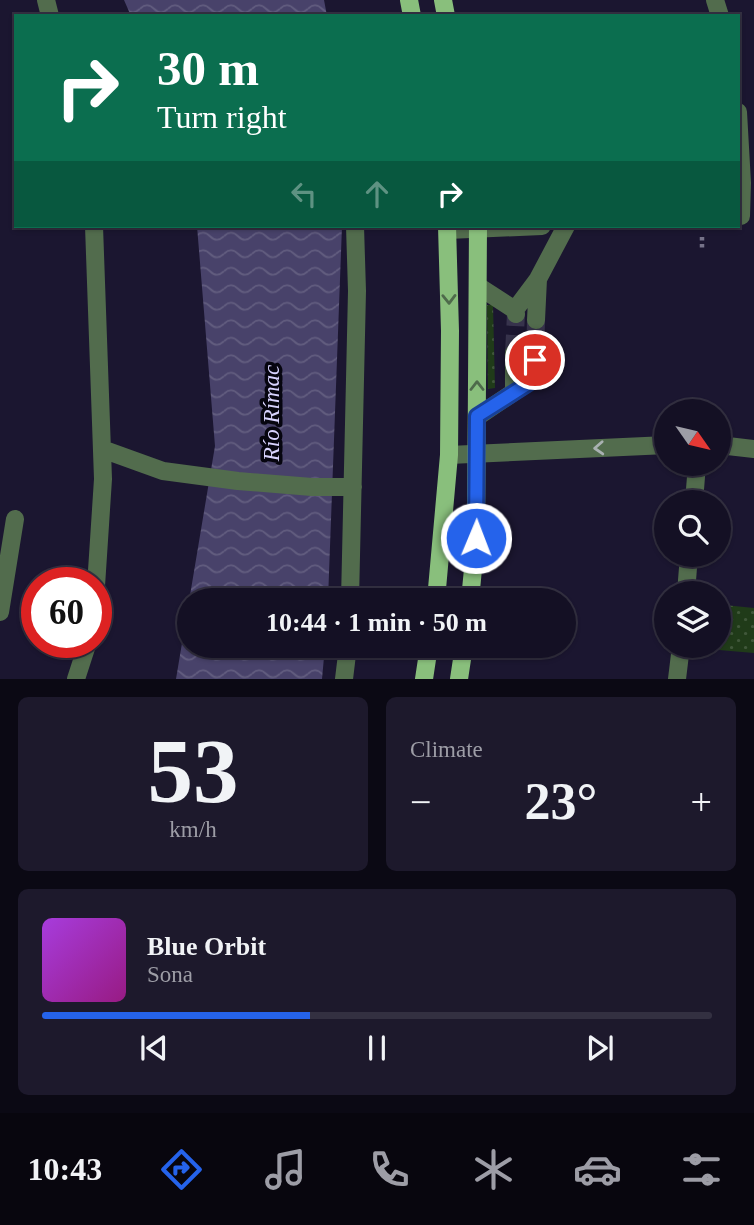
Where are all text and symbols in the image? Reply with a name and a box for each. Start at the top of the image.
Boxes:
text: 30 m [157,41,259,96]
icon: right [42,42,133,133]
text: Turn right [157,99,287,135]
icon: left [285,175,323,213]
icon: ahead [358,175,396,213]
icon: right [431,175,469,213]
one-way arrow [441,294,457,304]
pin [505,330,565,390]
icon: arrive [516,341,554,379]
water label: Río Rímac [259,365,284,462]
one-way arrow [470,380,485,391]
north arrow [654,399,732,476]
map controls [654,399,731,658]
one-way arrow [593,441,604,456]
button: search [654,490,731,567]
position arrow [439,501,513,575]
speed limit sign: 60 [21,567,112,658]
button: layers [654,581,731,658]
text: 10:44 · 1 min · 50 m [266,608,487,637]
text: 53 [148,721,239,822]
text: Climate [410,737,483,762]
text: 23° [525,773,597,830]
text: − [410,781,431,823]
text: + [691,781,712,823]
text: km/h [169,817,217,842]
text: Blue Orbit [147,932,266,961]
text: Sona [147,962,193,987]
icon: previous [135,1029,173,1067]
icon: pause [358,1029,396,1067]
icon: next [581,1029,619,1067]
icon: directions [157,1145,206,1194]
icon: music [261,1145,310,1194]
icon: phone [365,1145,414,1194]
icon: climate [469,1145,518,1194]
icon: car [573,1145,622,1194]
icon: filters [677,1145,726,1194]
text: 10:43 [28,1151,102,1187]

